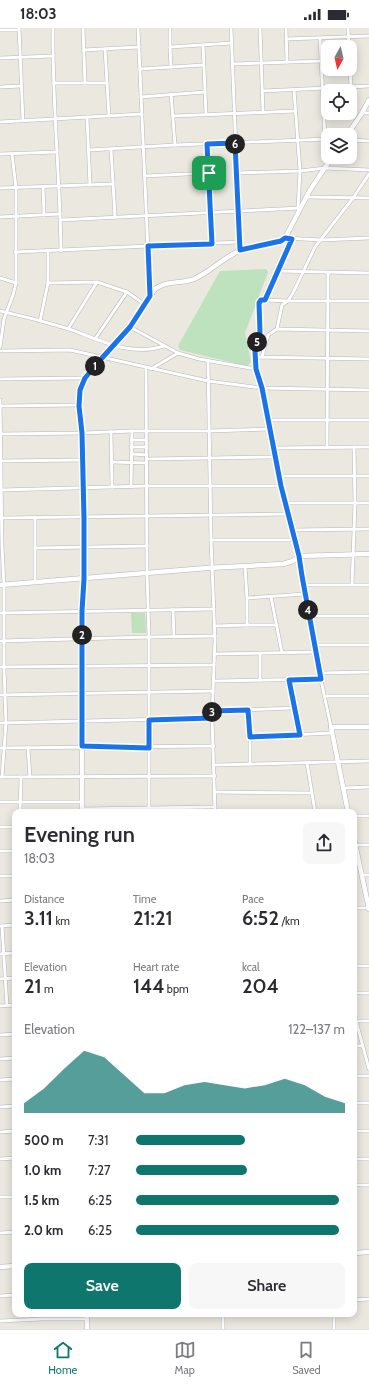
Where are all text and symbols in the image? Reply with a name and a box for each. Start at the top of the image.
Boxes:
text: 18:03 [20,5,57,23]
north arrow [321,40,357,76]
map controls [321,40,357,164]
button: locate [321,84,357,120]
button: layers [321,128,357,164]
pin: 6 [225,134,245,154]
text: 6 [232,137,238,151]
pin [192,156,226,190]
icon: arrive [198,162,220,184]
pin: 5 [247,332,267,352]
text: 5 [254,335,260,349]
pin: 1 [85,356,105,376]
text: 1 [93,359,97,373]
pin: 4 [298,600,318,620]
text: 4 [305,603,311,617]
pin: 2 [72,625,92,645]
text: 2 [79,628,85,642]
pin: 3 [202,702,222,722]
text: 3 [209,705,215,719]
text: Evening run [24,821,135,848]
button: share [303,822,345,864]
text: 18:03 [24,850,55,866]
text: Distance [24,892,65,906]
text: Time [133,892,156,906]
text: Pace [242,892,264,906]
text: 3.11 [24,906,53,930]
text: 21:21 [133,906,173,930]
text: 6:52 [242,906,279,930]
text: km [53,914,70,928]
text: /km [279,914,300,928]
text: Elevation [24,960,67,974]
text: Heart rate [133,960,179,974]
text: kcal [242,960,260,974]
text: 21 [24,974,42,998]
text: 144 [133,974,164,998]
text: 204 [242,974,279,998]
text: m [42,982,54,996]
text: bpm [164,982,189,996]
text: Elevation [24,1021,75,1037]
text: 122–137 m [288,1021,345,1037]
text: 500 m [24,1132,64,1148]
text: 7:31 [88,1132,109,1148]
text: 1.0 km [24,1162,61,1178]
text: 7:27 [88,1162,111,1178]
text: 1.5 km [24,1192,59,1208]
text: 6:25 [88,1192,112,1208]
text: 2.0 km [24,1222,63,1238]
text: 6:25 [88,1222,112,1238]
button: Save [24,1263,181,1309]
button: Share [189,1263,345,1309]
tab: Home [48,1339,77,1377]
tab: Map [174,1339,196,1377]
tab: Saved [292,1339,321,1377]

